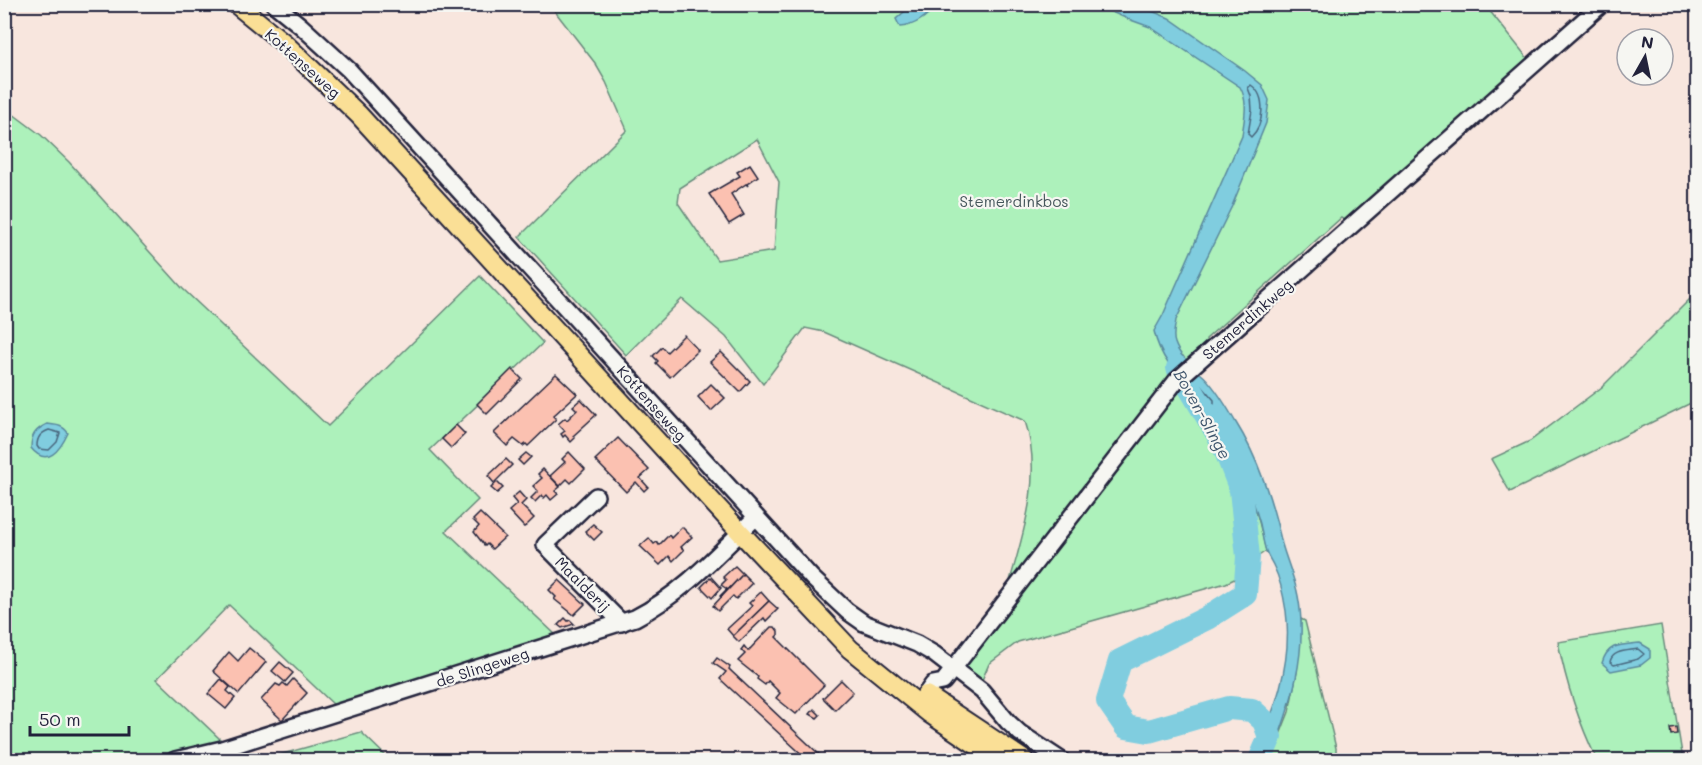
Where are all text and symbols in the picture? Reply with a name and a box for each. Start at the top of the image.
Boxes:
street label: Kottenseweg [261,24,345,102]
north arrow [1615,27,1675,87]
text: N [1640,30,1655,53]
park label: Stemerdinkbos [959,191,1069,211]
street label: Stemerdinkweg [1198,274,1296,364]
street label: Kottenseweg [613,361,691,445]
water label: Boven-Slinge [1170,365,1236,463]
street label: Maalderij [551,552,615,616]
street label: de Slingeweg [433,643,531,691]
scale bar [30,699,129,737]
text: 50 m [39,707,81,731]

